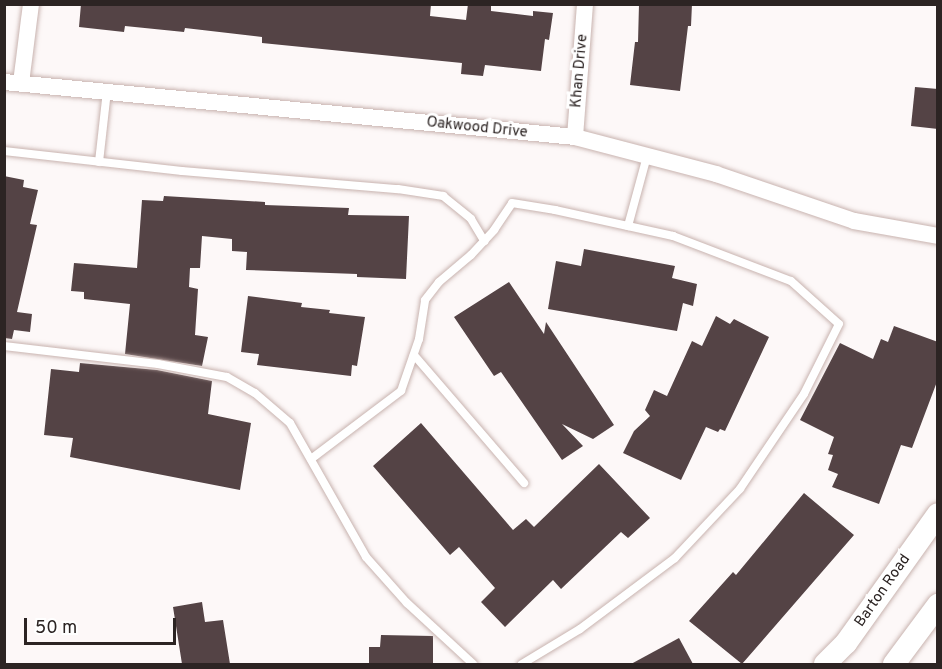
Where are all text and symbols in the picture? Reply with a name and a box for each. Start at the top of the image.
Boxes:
street label: Khan Drive [568,33,592,109]
street label: Oakwood Drive [426,114,528,142]
street label: Barton Road [851,551,915,631]
scale bar [27,606,178,644]
text: 50 m [35,617,77,640]

